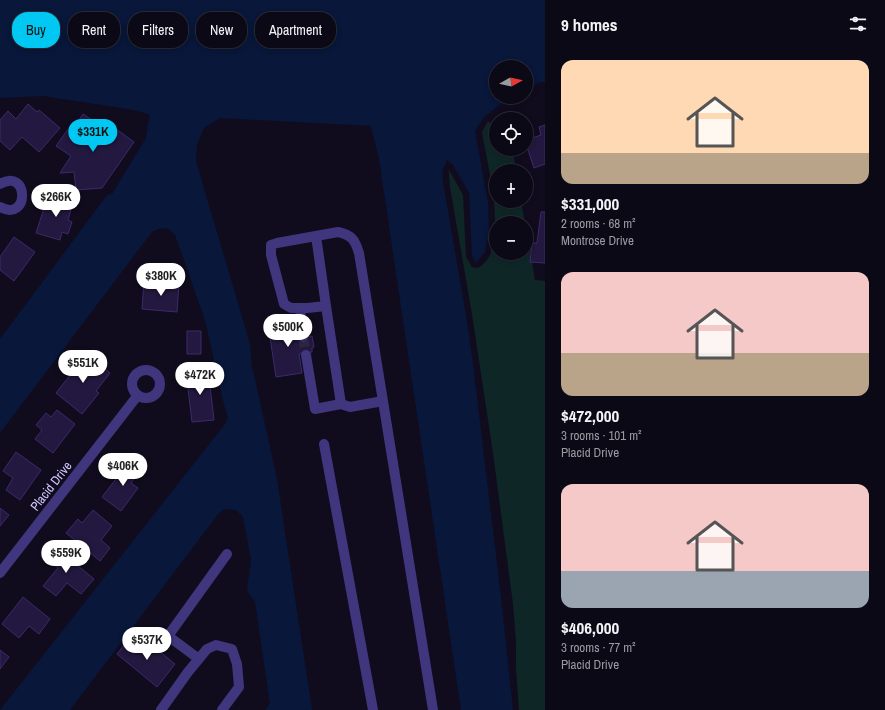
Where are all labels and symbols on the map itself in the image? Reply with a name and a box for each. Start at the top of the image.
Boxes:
north arrow [489,60,533,104]
pin: $331K [65,119,121,153]
pin: $266K [28,184,84,218]
pin: $380K [133,263,189,297]
pin: $500K [260,314,316,348]
pin: $551K [55,350,111,384]
pin: $472K [172,362,228,396]
pin: $406K [95,453,151,487]
street label: Placid Drive [26,458,76,514]
pin: $559K [38,540,94,574]
pin: $537K [119,627,175,661]

